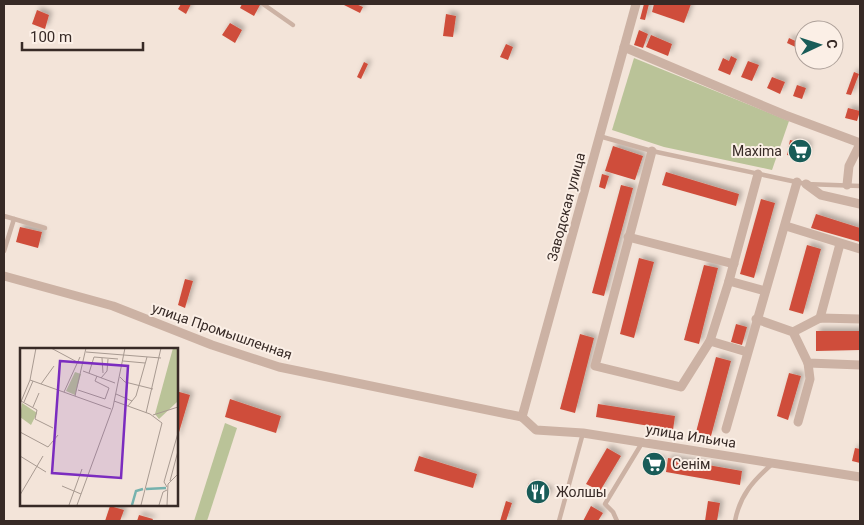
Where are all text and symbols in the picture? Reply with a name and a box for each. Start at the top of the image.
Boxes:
scale bar [22,20,144,52]
north arrow [794,20,844,70]
text: 100 m [30,28,72,46]
text: С [824,39,840,49]
supermarket icon: Maxima [787,138,813,164]
place label: Maxima [732,143,782,159]
street label: Заводская улица [544,151,588,263]
street label: улица Промышленная [150,299,294,363]
inset map [20,348,178,505]
street label: улица Ильича [645,421,737,451]
supermarket icon: Сенiм [641,451,667,477]
place label: Сенiм [672,456,710,472]
restaurant icon: Жолшы [525,479,551,505]
place label: Жолшы [556,484,607,500]

